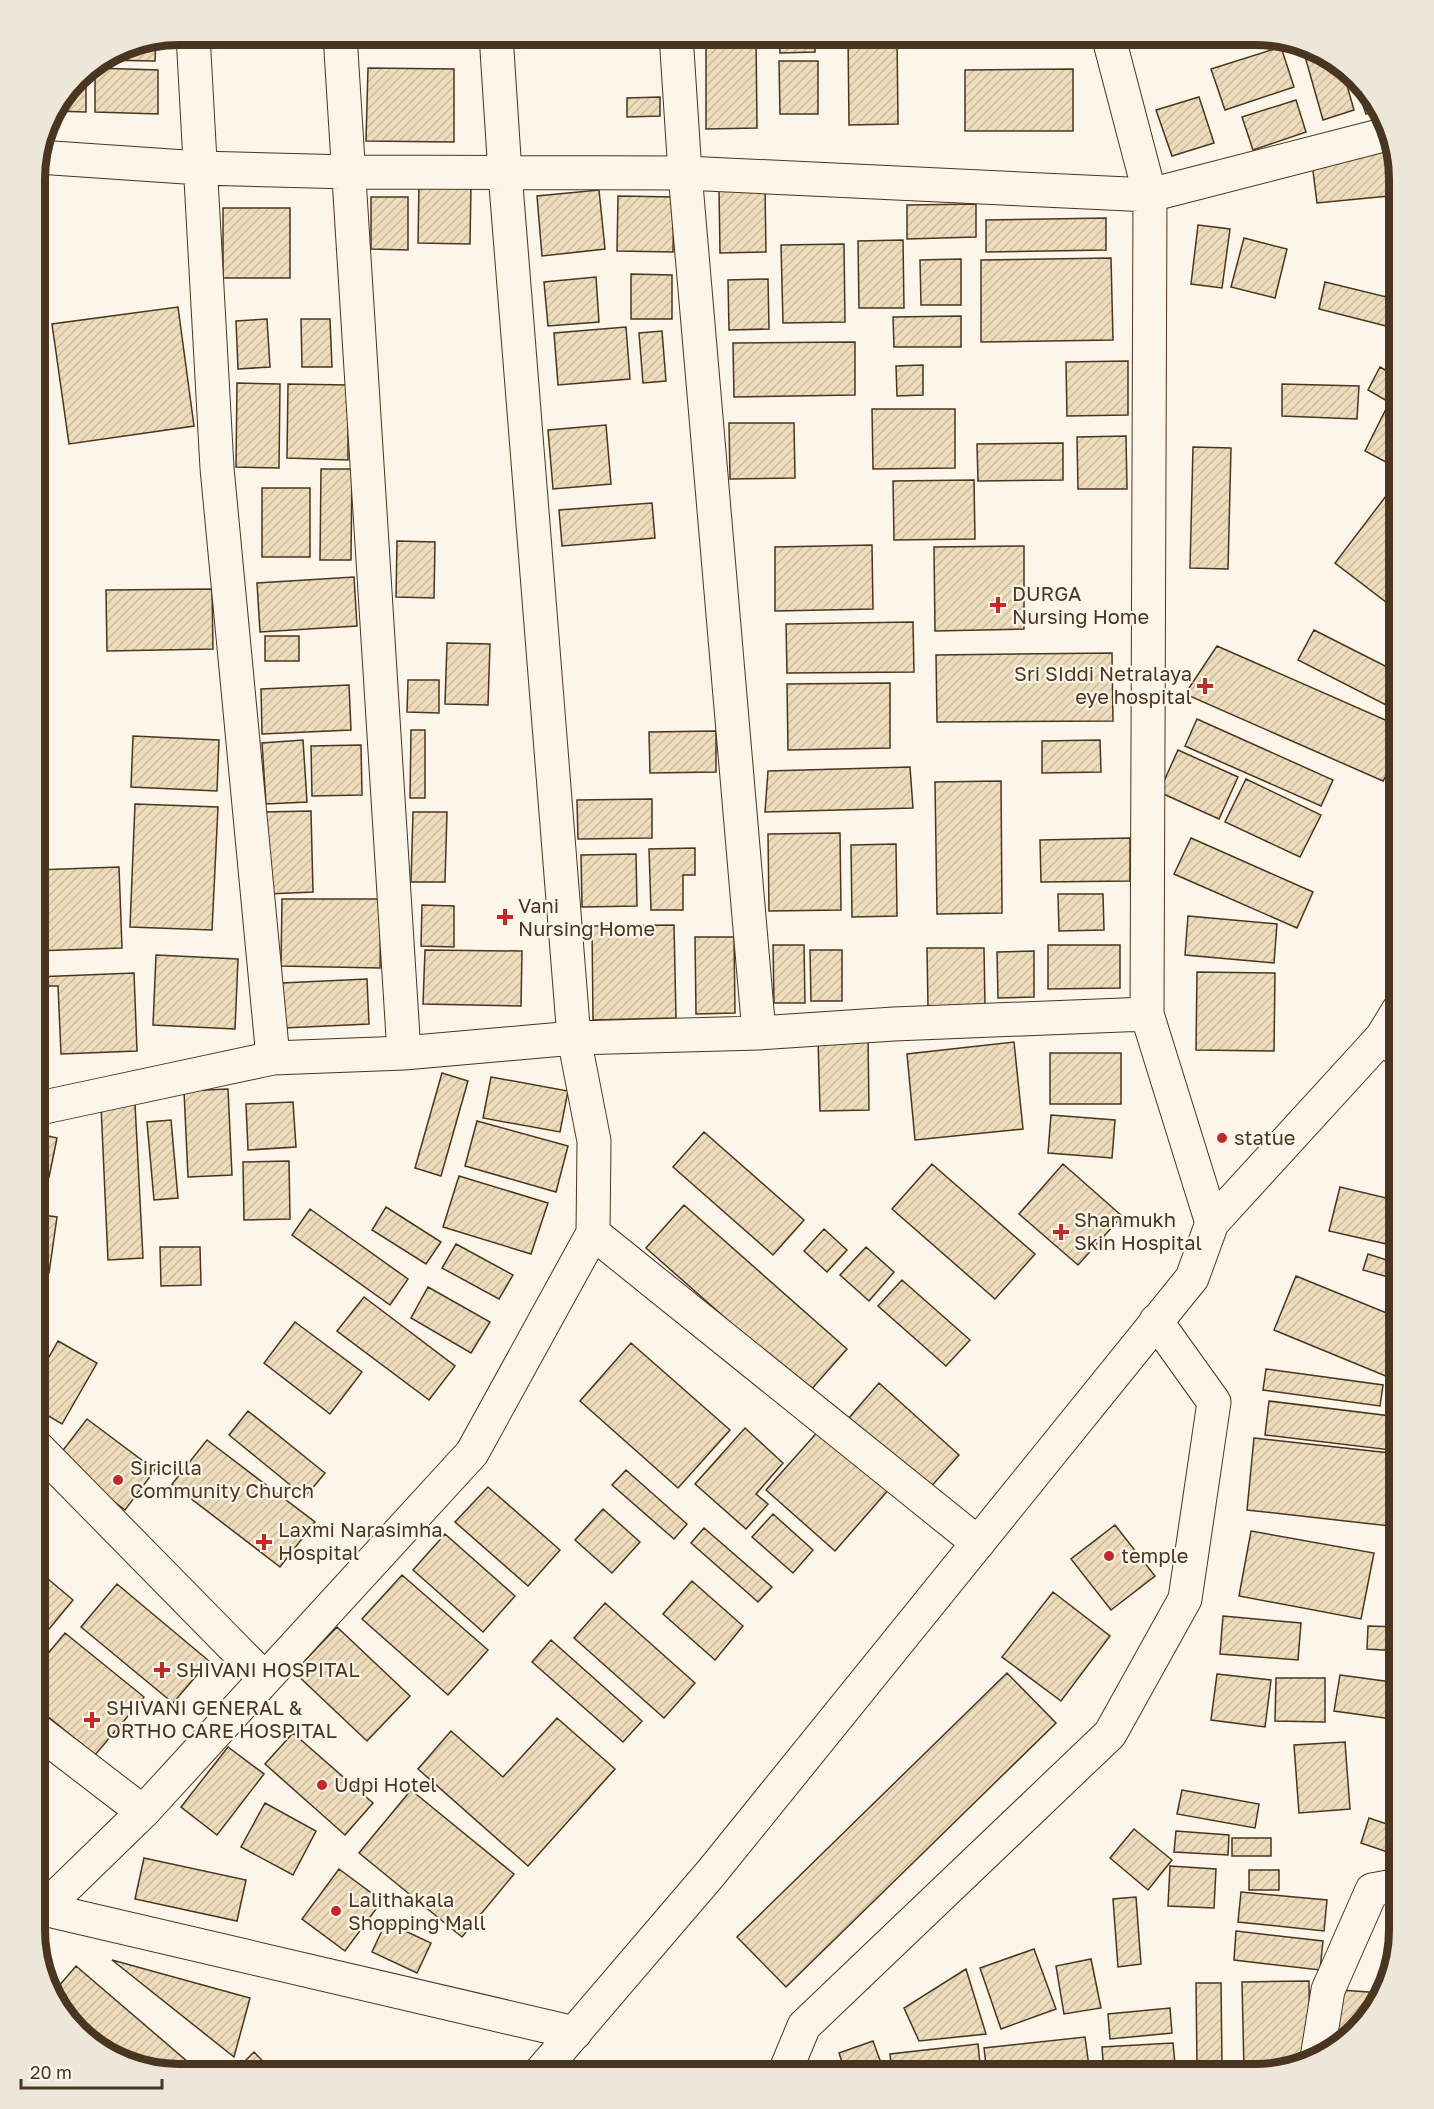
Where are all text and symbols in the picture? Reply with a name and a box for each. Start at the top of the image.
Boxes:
place label: DURGA Nursing Home [1012,581,1149,628]
marker: DURGA Nursing Home [989,596,1007,614]
place label: Sri SIddi Netralaya eye hospital [1014,661,1192,708]
marker: Sri SIddi Netralaya eye hospital [1196,677,1214,695]
place label: Vani Nursing Home [518,893,655,940]
marker: Vani Nursing Home [496,908,514,926]
place label: statue [1234,1125,1295,1149]
marker: statue [1215,1131,1229,1145]
place label: Shanmukh Skin Hospital [1074,1207,1202,1254]
marker: Shanmukh Skin Hospital [1052,1223,1070,1241]
place label: Siricilla Community Church [130,1455,314,1502]
marker: Siricilla Community Church [111,1473,125,1487]
place label: Laxmi Narasimha Hospital [278,1517,443,1564]
marker: Laxmi Narasimha Hospital [255,1533,273,1551]
place label: temple [1121,1543,1188,1567]
marker: temple [1102,1549,1116,1563]
place label: SHIVANI HOSPITAL [176,1657,360,1681]
marker: SHIVANI HOSPITAL [153,1661,171,1679]
place label: SHIVANI GENERAL & ORTHO CARE HOSPITAL [106,1695,337,1742]
marker: SHIVANI GENERAL & ORTHO CARE HOSPITAL [83,1711,101,1729]
place label: Udpi Hotel [334,1772,437,1796]
marker: Udpi Hotel [315,1778,329,1792]
place label: Lalithakala Shopping Mall [348,1887,486,1934]
marker: Lalithakala Shopping Mall [329,1904,343,1918]
scale bar [21,2052,162,2090]
text: 20 m [30,2061,72,2083]

